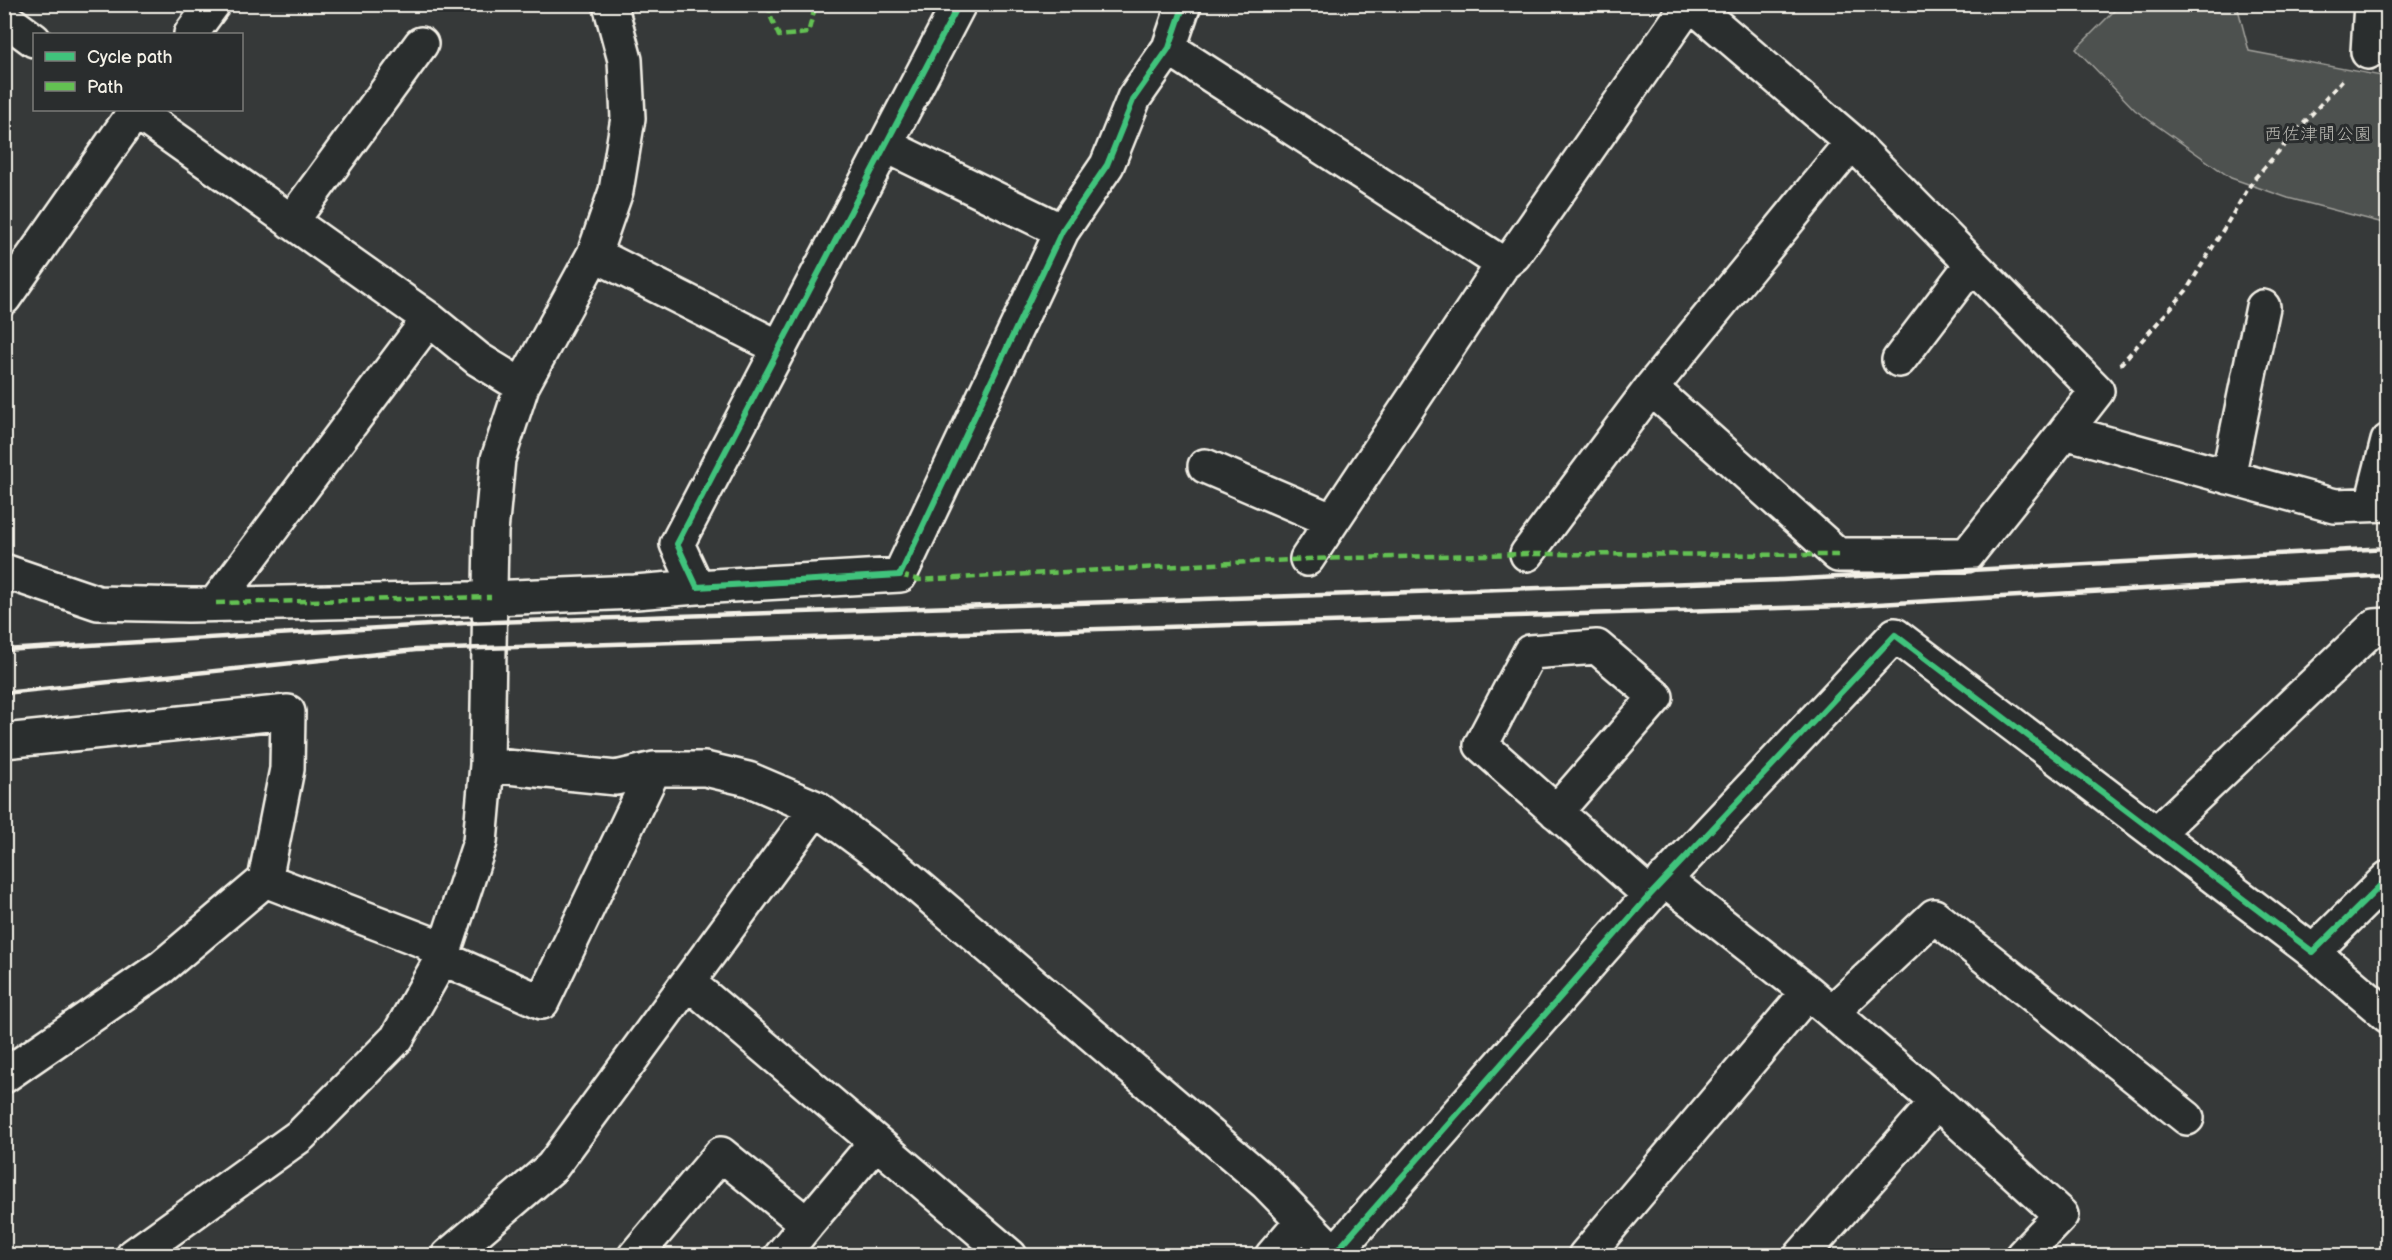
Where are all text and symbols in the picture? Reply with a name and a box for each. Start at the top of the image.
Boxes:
legend [33,33,243,111]
text: Cycle path [87,47,173,68]
text: Path [87,77,123,98]
park label: 西佐津間公園 [2264,124,2372,145]

